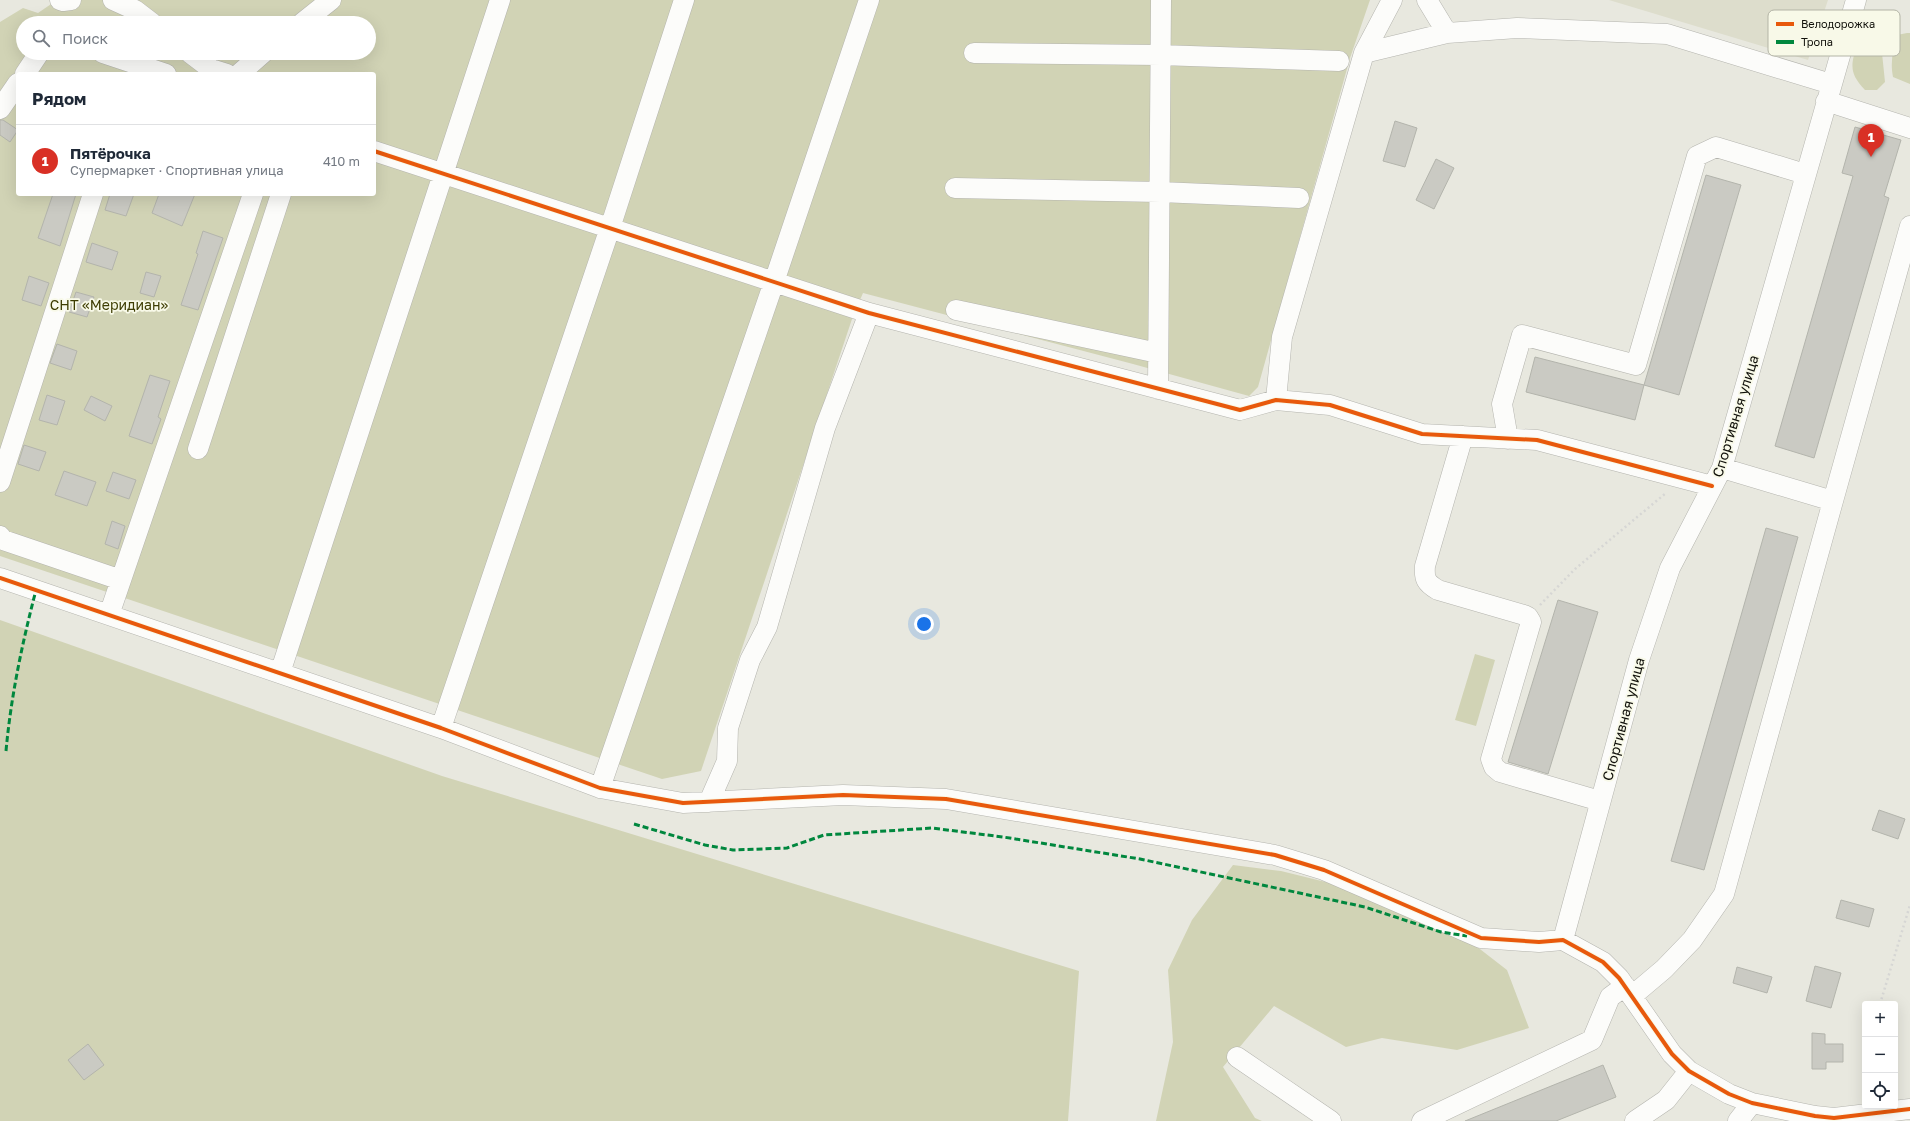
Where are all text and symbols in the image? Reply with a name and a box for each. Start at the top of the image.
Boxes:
legend [1768,10,1900,56]
search box [16,16,376,60]
text: Велодорожка [1801,17,1875,30]
icon: search [30,27,52,49]
text: Поиск [62,29,108,47]
text: Тропа [1801,35,1833,48]
text: Рядом [32,88,86,109]
pin: 1 [1858,124,1884,157]
text: Пятёрочка [70,144,151,162]
text: 1 [42,153,48,169]
text: 410 m [323,153,360,169]
text: Супермаркет · Спортивная улица [70,162,284,178]
park label: СНТ «Меридиан» [50,296,169,313]
street label: Спортивная улица [1708,353,1762,479]
your location [914,614,934,634]
street label: Спортивная улица [1598,655,1648,783]
map controls [1862,1001,1898,1109]
button: + [1862,1001,1898,1037]
button: − [1862,1037,1898,1073]
button: locate [1862,1073,1898,1109]

